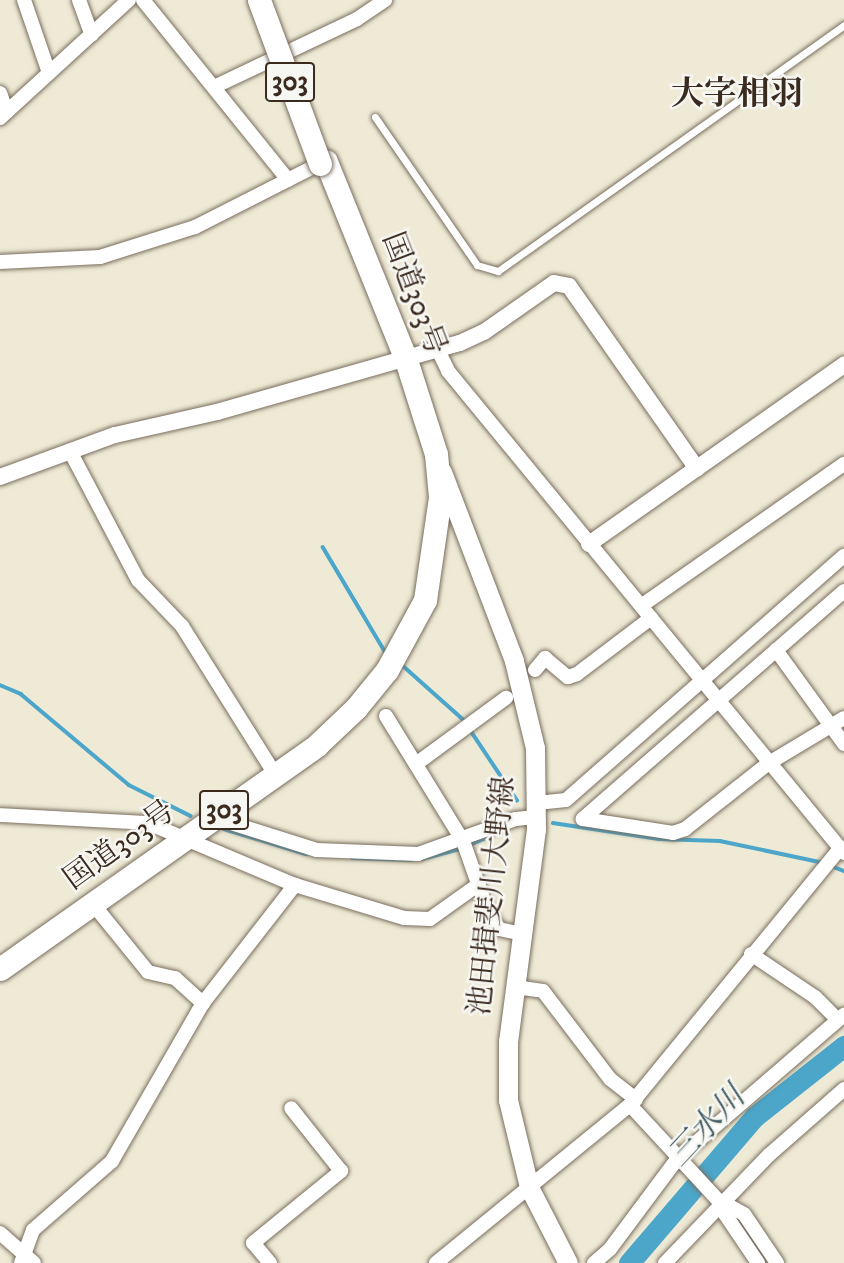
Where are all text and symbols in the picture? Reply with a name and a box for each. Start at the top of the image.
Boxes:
road number: 303 [264,57,316,106]
district label: 大字相羽 [671,75,803,115]
street label: 国道303号 [373,228,453,360]
street label: 池田揖斐川大野線 [463,775,523,1017]
road number: 303 [198,786,250,834]
street label: 国道303号 [57,794,183,898]
water label: 三水川 [660,1079,754,1175]

